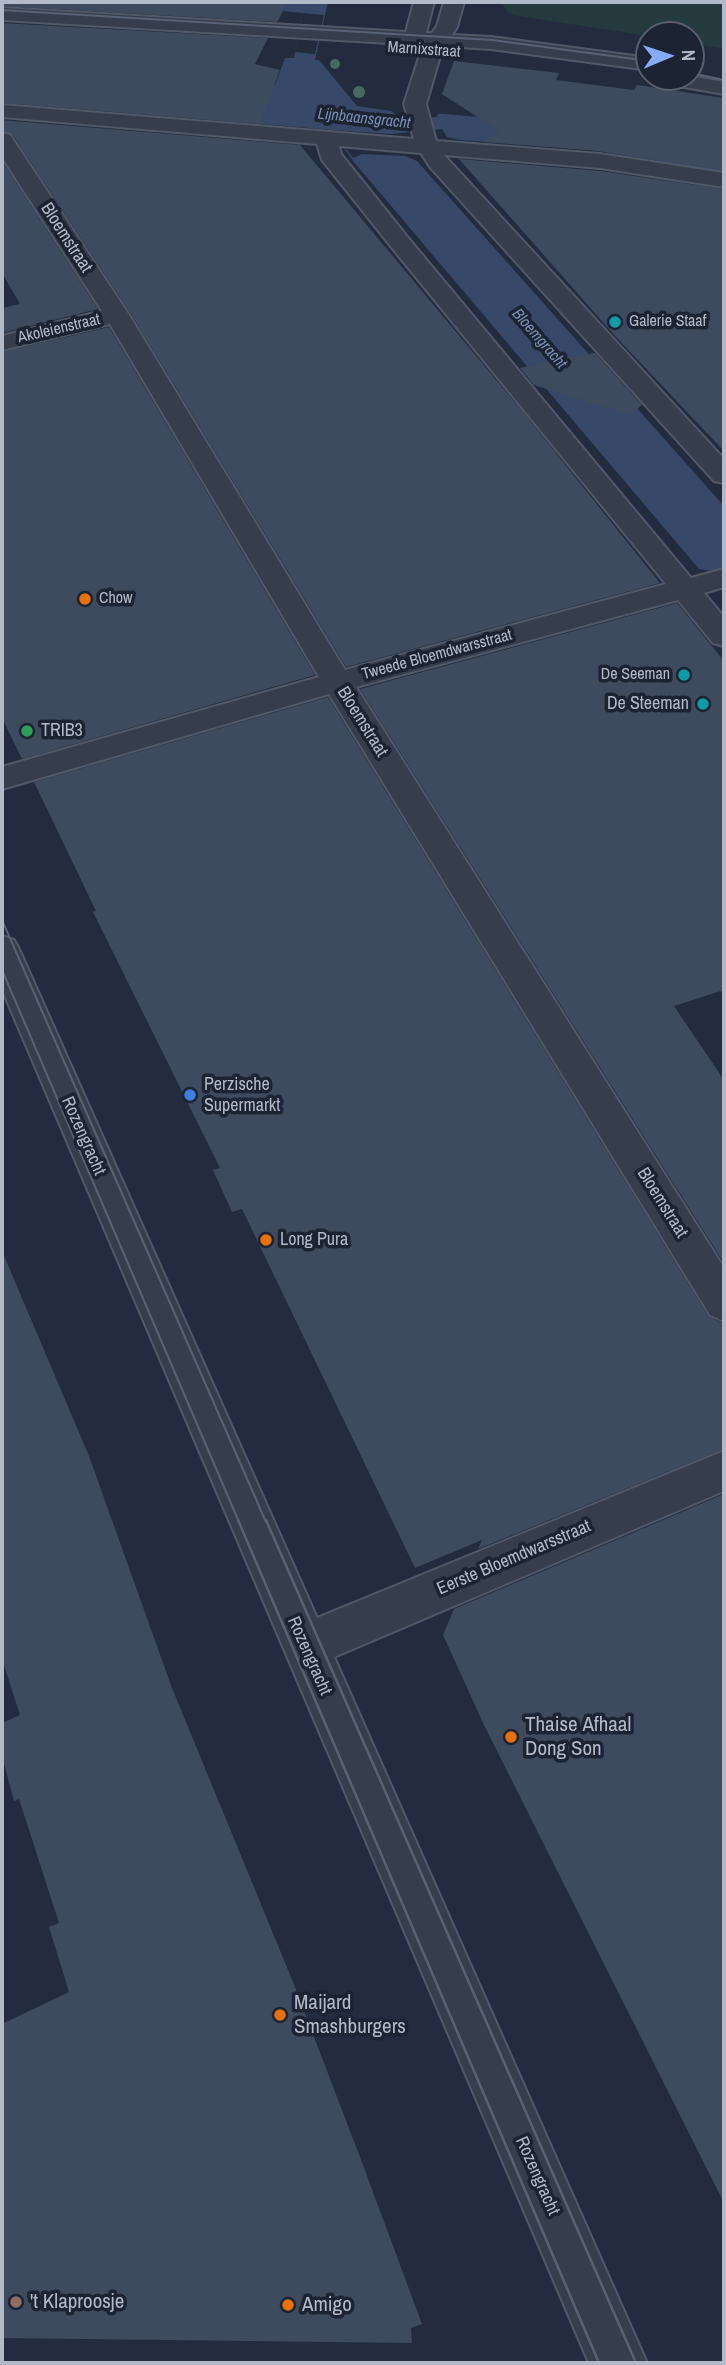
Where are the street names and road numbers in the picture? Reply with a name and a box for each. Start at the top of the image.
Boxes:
street label: Marnixstraat [387,38,461,62]
street label: Bloemstraat [35,199,97,277]
street label: Akoleienstraat [16,310,102,348]
street label: Tweede Bloemdwarsstraat [360,626,514,684]
street label: Bloemstraat [332,683,392,761]
street label: Rozengracht [56,1093,110,1179]
street label: Bloemstraat [632,1164,692,1242]
street label: Eerste Bloemdwarsstraat [434,1516,594,1600]
street label: Rozengracht [282,1613,336,1699]
street label: Rozengracht [510,2133,564,2219]

